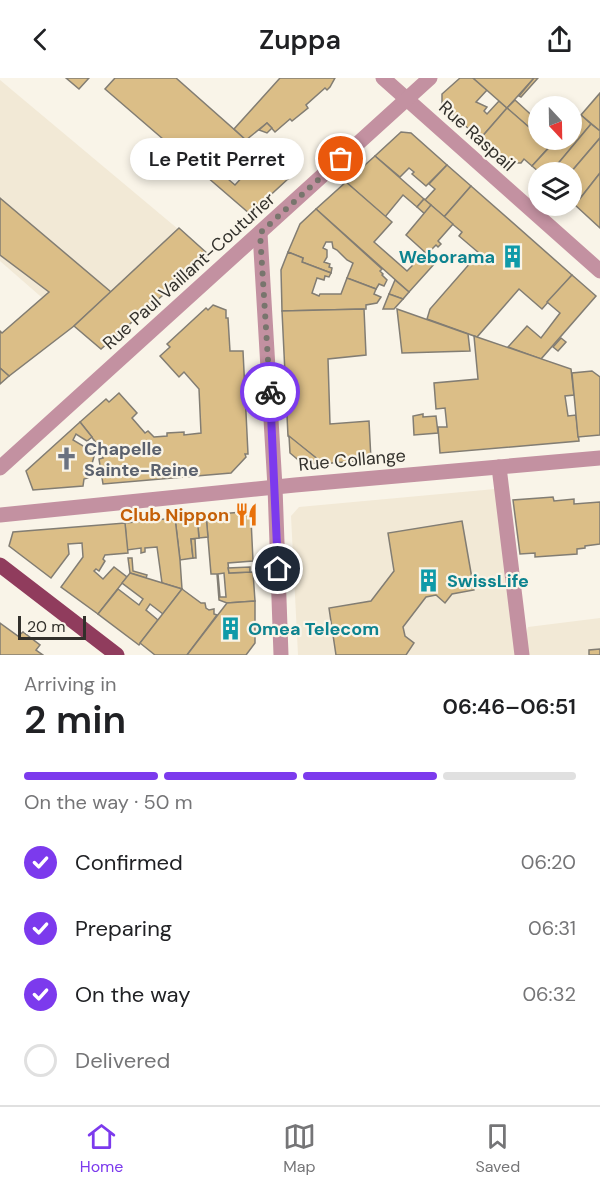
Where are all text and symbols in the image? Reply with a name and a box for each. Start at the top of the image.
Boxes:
text: Zuppa [259,22,341,57]
icon: back [24,23,57,56]
icon: share [543,23,576,56]
street label: Rue Raspail [434,95,520,177]
north arrow [528,96,582,150]
map controls [528,96,582,216]
pin [315,133,366,184]
callout: Le Petit Perret [131,138,305,180]
icon: bag [324,142,357,175]
text: Le Petit Perret [149,146,285,172]
button: layers [528,162,582,216]
street label: Rue Paul Vaillant-Couturier [98,187,281,355]
building icon: Weborama [500,244,526,270]
place label: Weborama [399,245,495,269]
courier [240,362,300,422]
icon: bike [254,376,287,409]
place label: Chapelle Sainte-Reine [84,437,199,482]
street label: Rue Collange [297,443,407,477]
church icon: Chapelle Sainte-Reine [53,446,79,472]
restaurant icon: Club Nippon [234,502,260,528]
place label: Club Nippon [120,503,229,527]
pin [252,543,303,594]
icon: home [261,552,294,585]
building icon: SwissLife [416,568,442,594]
place label: SwissLife [447,569,529,593]
scale bar [18,613,86,640]
text: 20 m [27,616,66,637]
building icon: Omea Telecom [217,616,243,642]
place label: Omea Telecom [248,617,379,641]
text: Arriving in [24,671,116,697]
text: 06:46–06:51 [443,692,576,721]
text: 2 min [24,694,126,745]
text: On the way · 50 m [24,789,193,815]
icon: check [24,846,57,879]
text: Confirmed [75,848,183,877]
text: 06:20 [521,849,576,875]
icon: check [24,912,57,945]
text: Preparing [75,914,172,943]
text: 06:31 [528,915,576,941]
icon: check [24,978,57,1011]
text: On the way [75,980,190,1009]
text: 06:32 [522,981,576,1007]
text: Delivered [75,1046,170,1075]
tab: Home [80,1120,123,1177]
tab: Map [283,1120,316,1177]
tab: Saved [475,1120,520,1177]

